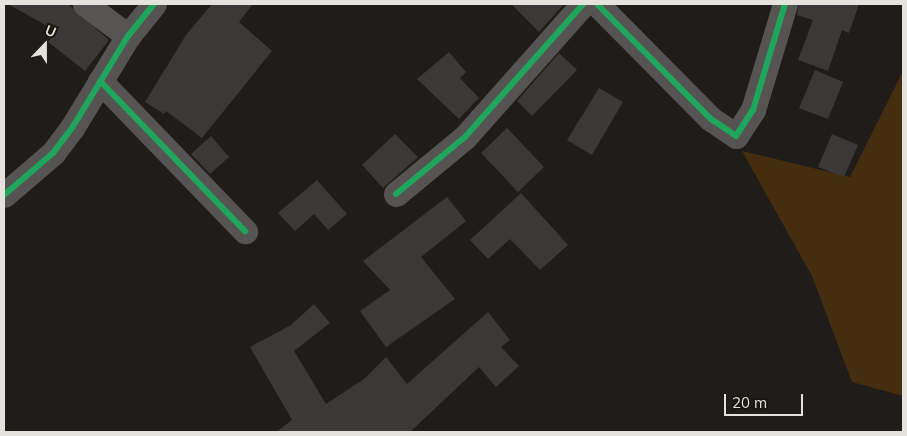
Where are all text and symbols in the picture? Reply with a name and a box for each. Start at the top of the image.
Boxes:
north arrow [20,20,70,70]
text: U [42,21,59,41]
scale bar [727,384,806,416]
text: 20 m [732,393,767,412]

